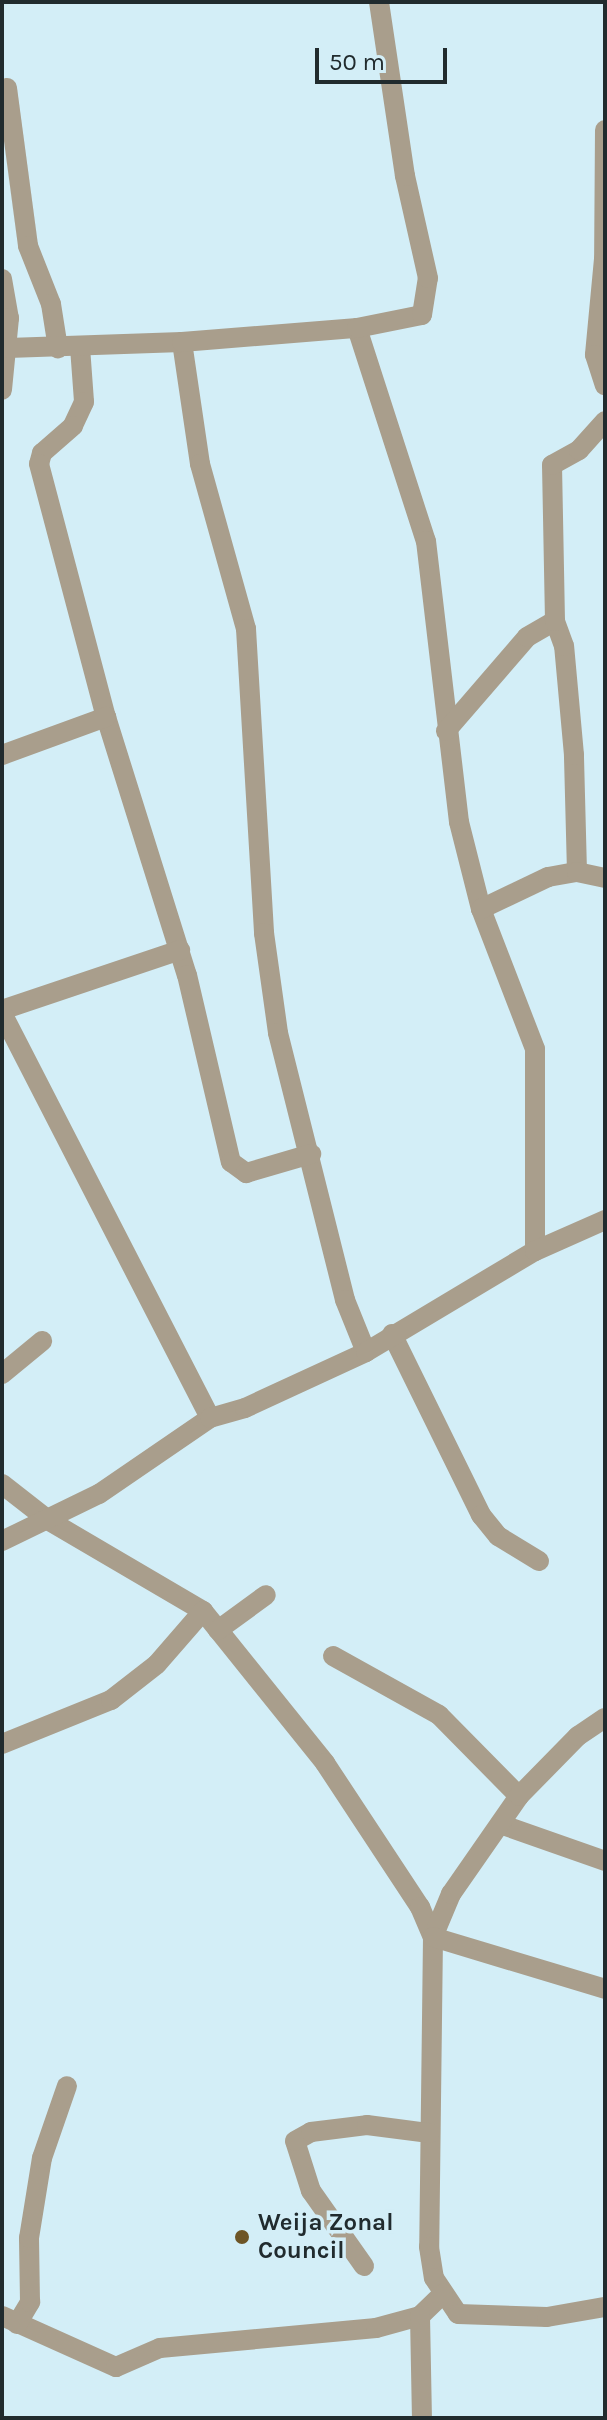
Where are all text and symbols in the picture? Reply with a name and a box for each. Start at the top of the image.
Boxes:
scale bar [319,32,451,82]
text: 50 m [329,48,385,76]
place label: Weija Zonal Council [258,2209,393,2265]
marker: Weija Zonal Council [233,2228,251,2246]

